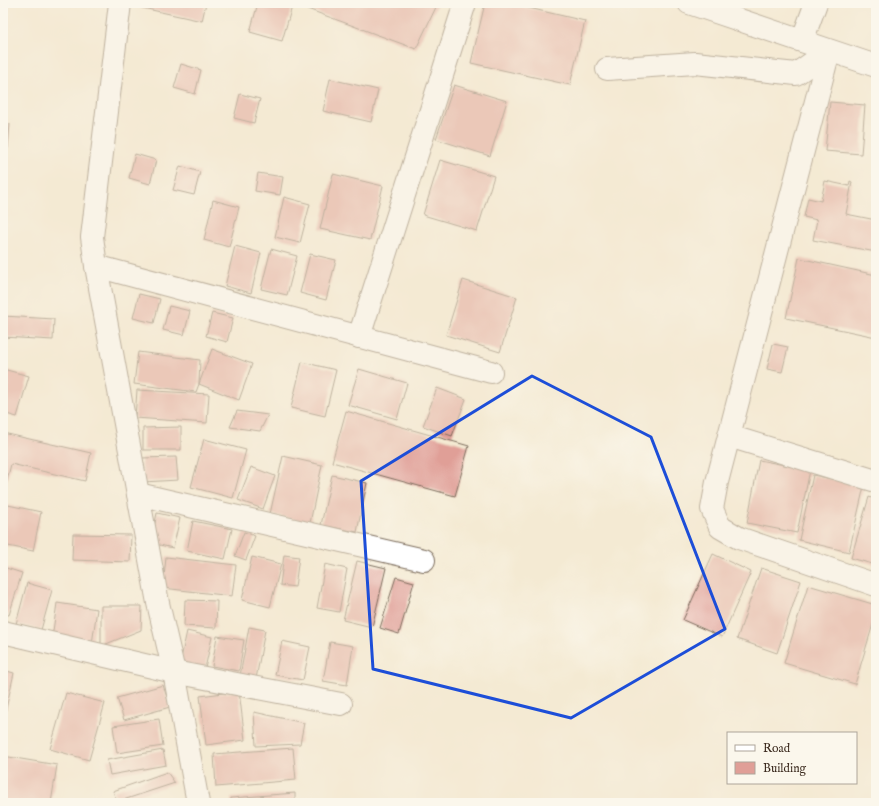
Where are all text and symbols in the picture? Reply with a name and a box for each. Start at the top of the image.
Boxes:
legend [727,732,857,784]
text: Road [763,741,791,756]
text: Building [763,761,807,776]

